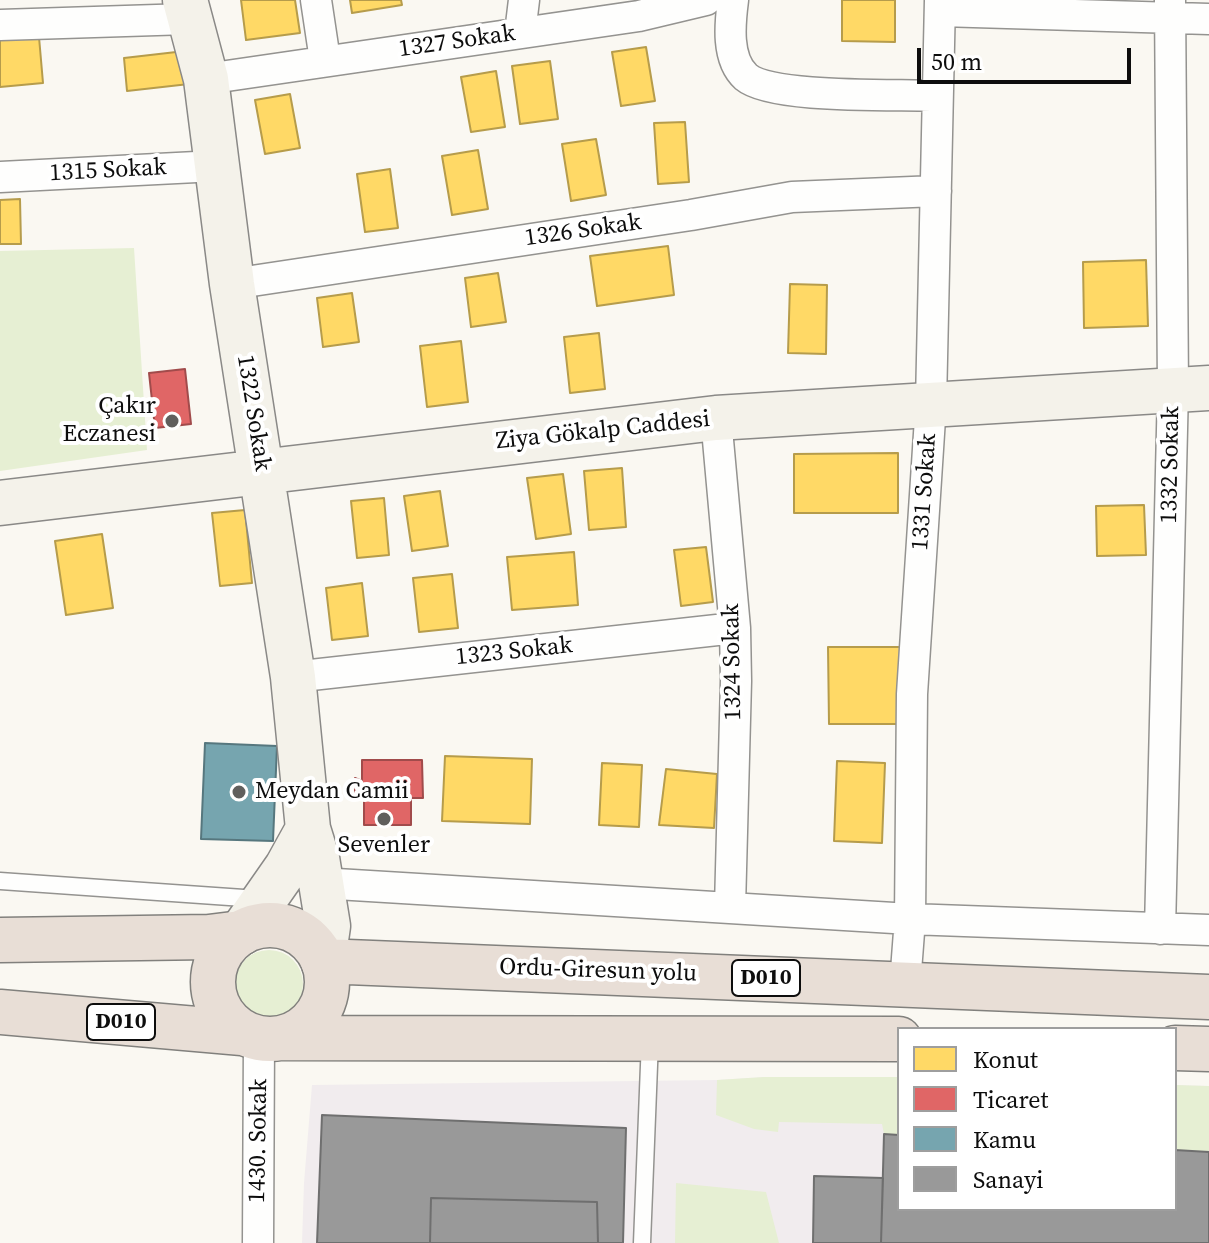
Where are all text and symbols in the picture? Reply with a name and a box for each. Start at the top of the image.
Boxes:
street label: 1327 Sokak [397,20,517,64]
scale bar [921,32,1135,82]
text: 50 m [931,45,982,78]
street label: 1315 Sokak [49,154,167,188]
street label: 1326 Sokak [523,209,643,253]
street label: 1322 Sokak [230,353,276,473]
place label: Çakır Eczanesi [62,393,156,449]
street label: Ziya Gökalp Caddesi [495,405,711,457]
street label: 1332 Sokak [1156,406,1186,524]
marker: Çakır Eczanesi [163,412,181,430]
street label: 1331 Sokak [907,432,943,552]
street label: 1324 Sokak [718,603,748,721]
street label: 1323 Sokak [454,632,574,672]
place label: Meydan Camii [255,778,409,806]
marker: Meydan Camii [230,783,248,801]
marker: Sevenler [375,810,393,828]
place label: Sevenler [338,832,430,860]
street label: Ordu-Giresun yolu [499,953,697,989]
road number: D010 [732,960,800,996]
road number: D010 [87,1004,155,1040]
legend [897,1027,1177,1211]
text: Konut [973,1043,1038,1076]
street label: 1430. Sokak [244,1079,274,1203]
text: Ticaret [973,1083,1048,1116]
text: Kamu [973,1123,1036,1156]
text: Sanayi [973,1163,1043,1196]

